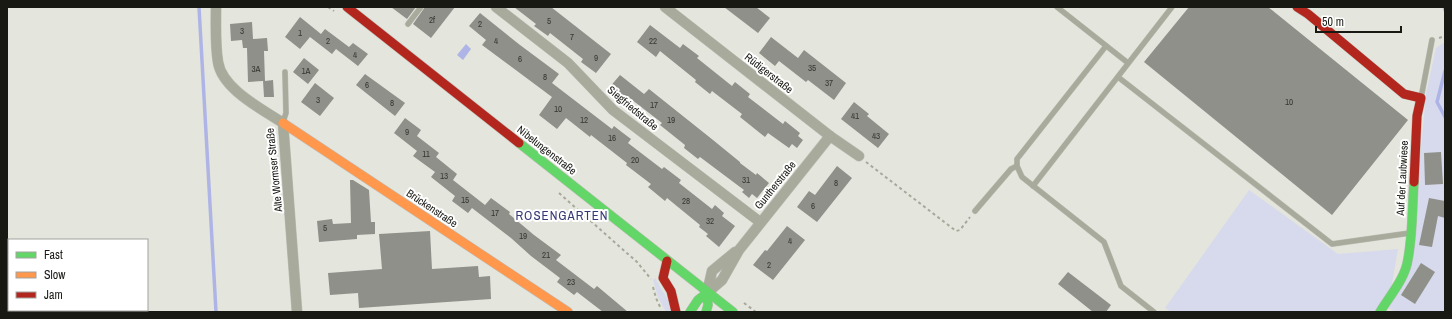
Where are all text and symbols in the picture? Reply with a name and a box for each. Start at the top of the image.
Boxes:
scale bar [1316,8,1401,34]
house number: 2f [429,14,436,26]
text: 50 m [1322,14,1344,30]
house number: 5 [547,15,551,27]
house number: 2 [478,18,482,30]
house number: 3 [240,25,244,37]
house number: 1 [298,27,302,39]
house number: 7 [570,31,574,43]
house number: 2 [326,35,330,47]
house number: 4 [494,35,498,47]
house number: 22 [649,35,657,47]
house number: 4 [353,49,357,61]
street label: Rüdigerstraße [742,50,796,96]
house number: 9 [594,52,598,64]
house number: 6 [518,53,522,65]
house number: 35 [808,62,816,74]
house number: 3A [251,63,261,75]
house number: 1A [301,65,311,77]
house number: 8 [543,71,547,83]
house number: 37 [825,77,833,89]
house number: 6 [365,79,369,91]
street label: Siegfriedstraße [605,83,661,133]
house number: 3 [316,94,320,106]
house number: 10 [1285,96,1293,108]
house number: 8 [390,97,394,109]
house number: 17 [650,99,658,111]
house number: 10 [554,103,562,115]
house number: 41 [851,110,859,122]
house number: 12 [580,114,588,126]
house number: 19 [667,114,675,126]
street label: Nibelungenstraße [514,122,580,178]
house number: 9 [405,126,409,138]
street label: Alte Wormser Straße [263,127,285,214]
house number: 43 [872,130,880,142]
house number: 16 [608,132,616,144]
street label: Auf der Laubwiese [1393,140,1411,217]
house number: 11 [422,148,430,160]
house number: 20 [631,154,639,166]
street label: Guntherstraße [751,158,799,212]
house number: 13 [440,170,448,182]
house number: 31 [742,174,750,186]
house number: 8 [834,177,838,189]
street label: Brückenstraße [404,186,460,230]
house number: 15 [461,194,469,206]
house number: 28 [682,195,690,207]
house number: 6 [811,200,815,212]
house number: 17 [491,207,499,219]
district label: ROSENGARTEN [515,207,609,224]
house number: 32 [706,215,714,227]
house number: 5 [323,222,327,234]
house number: 19 [519,230,527,242]
house number: 4 [788,235,792,247]
legend [8,239,148,311]
text: Fast [44,247,63,263]
house number: 21 [542,249,550,261]
house number: 2 [767,259,771,271]
text: Slow [44,267,66,283]
house number: 23 [567,276,575,288]
text: Jam [44,287,63,303]

